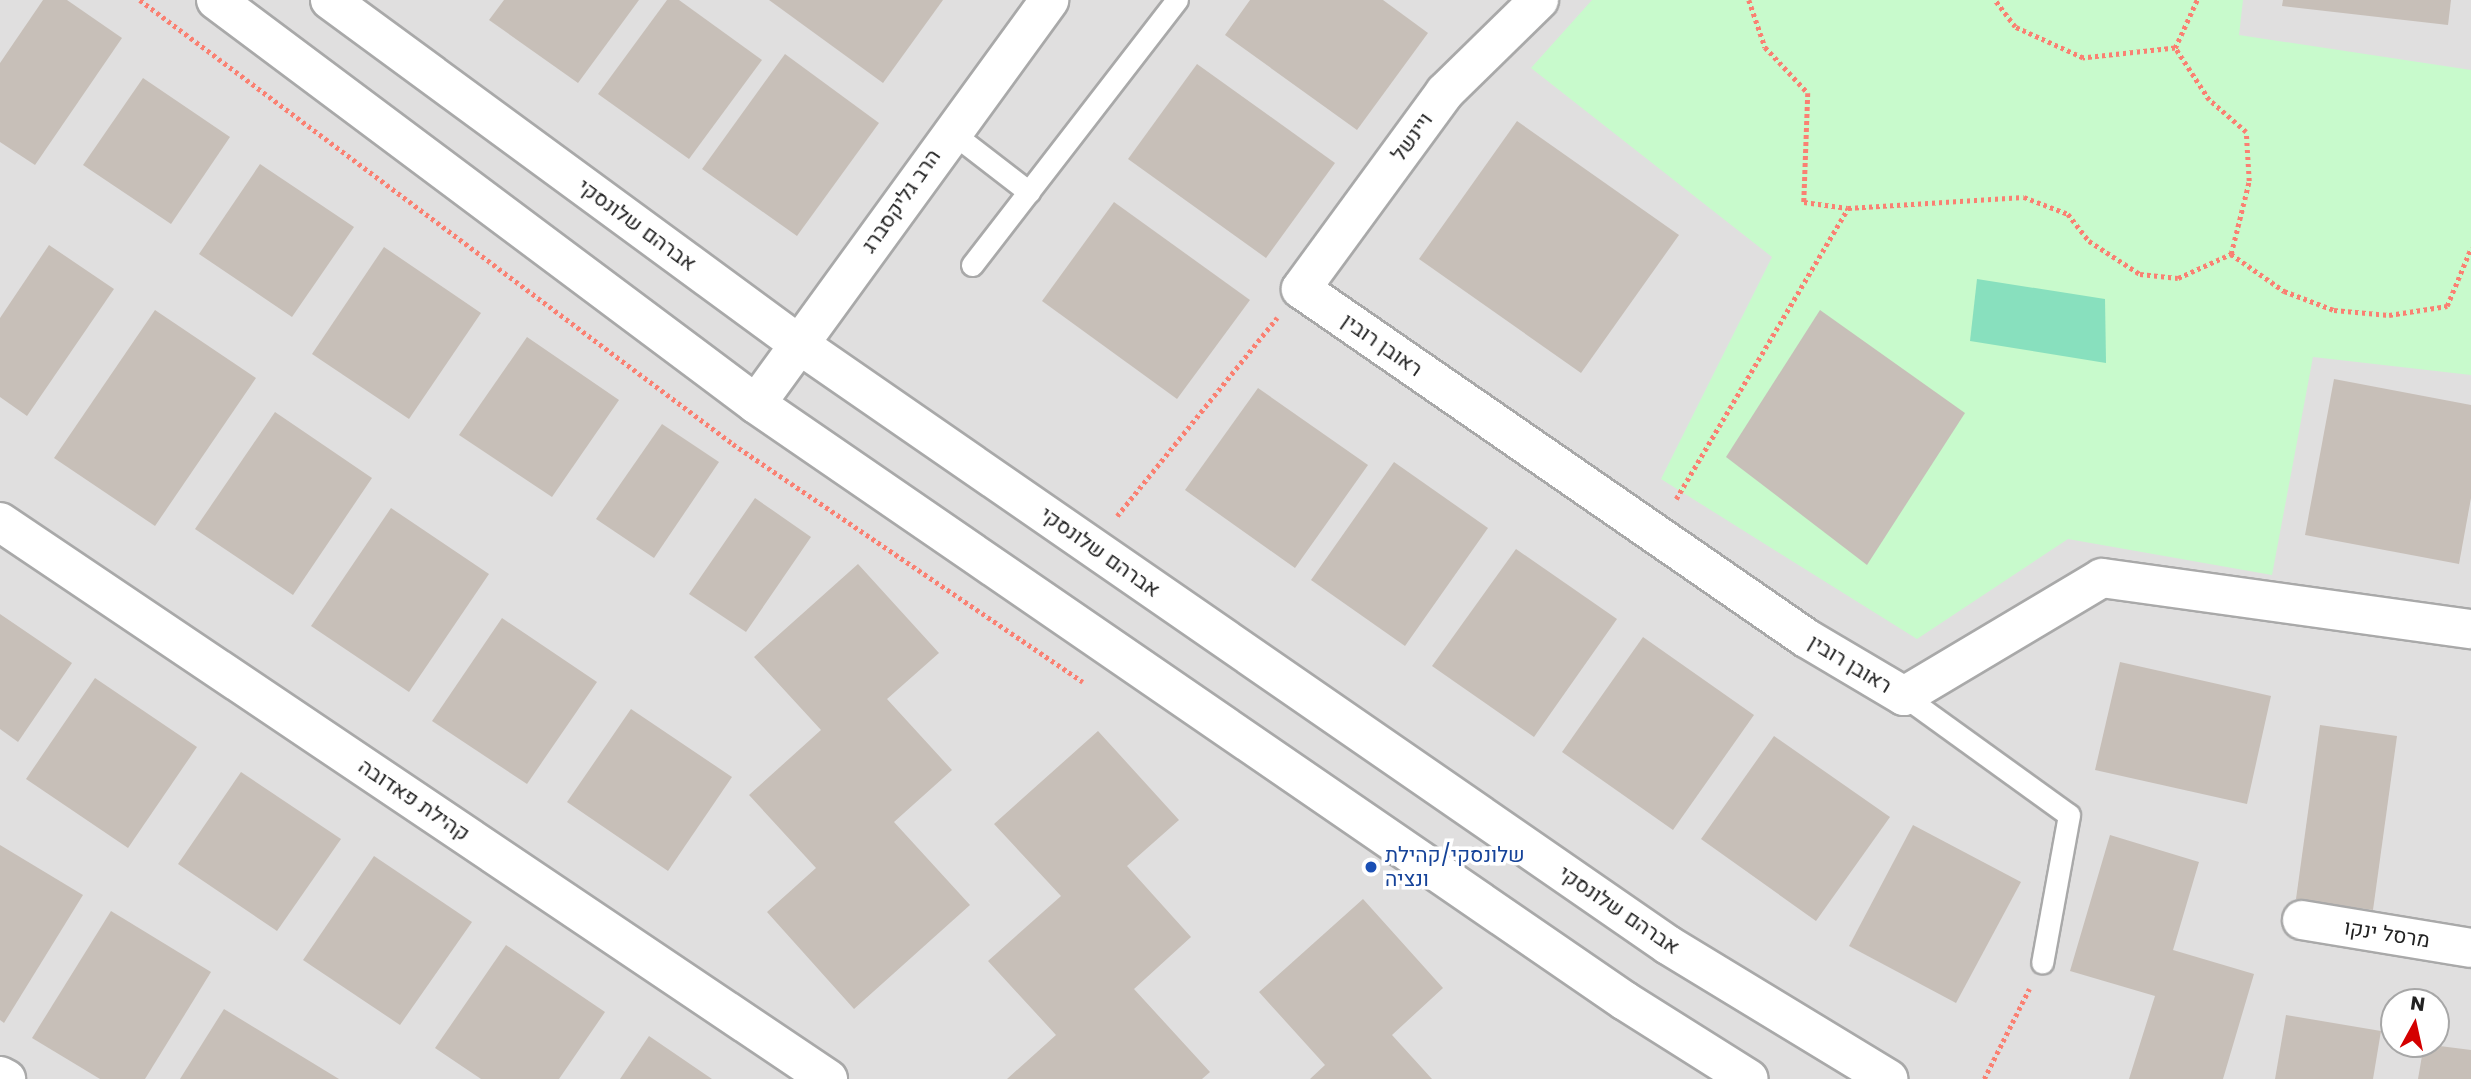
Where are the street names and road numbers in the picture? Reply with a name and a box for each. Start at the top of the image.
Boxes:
street label: ויינשל [1386,108,1438,166]
street label: הרב גליקסברג [856,144,946,258]
street label: אברהם שלונסקי [573,174,701,276]
street label: ראובן רובין [1337,308,1427,382]
street label: אברהם שלונסקי [1035,501,1165,603]
street label: ראובן רובין [1804,629,1896,699]
street label: קהילת פאדובה [354,754,474,846]
street label: אברהם שלונסקי [1554,860,1684,960]
street label: מרסל ינקו [2342,915,2432,953]

